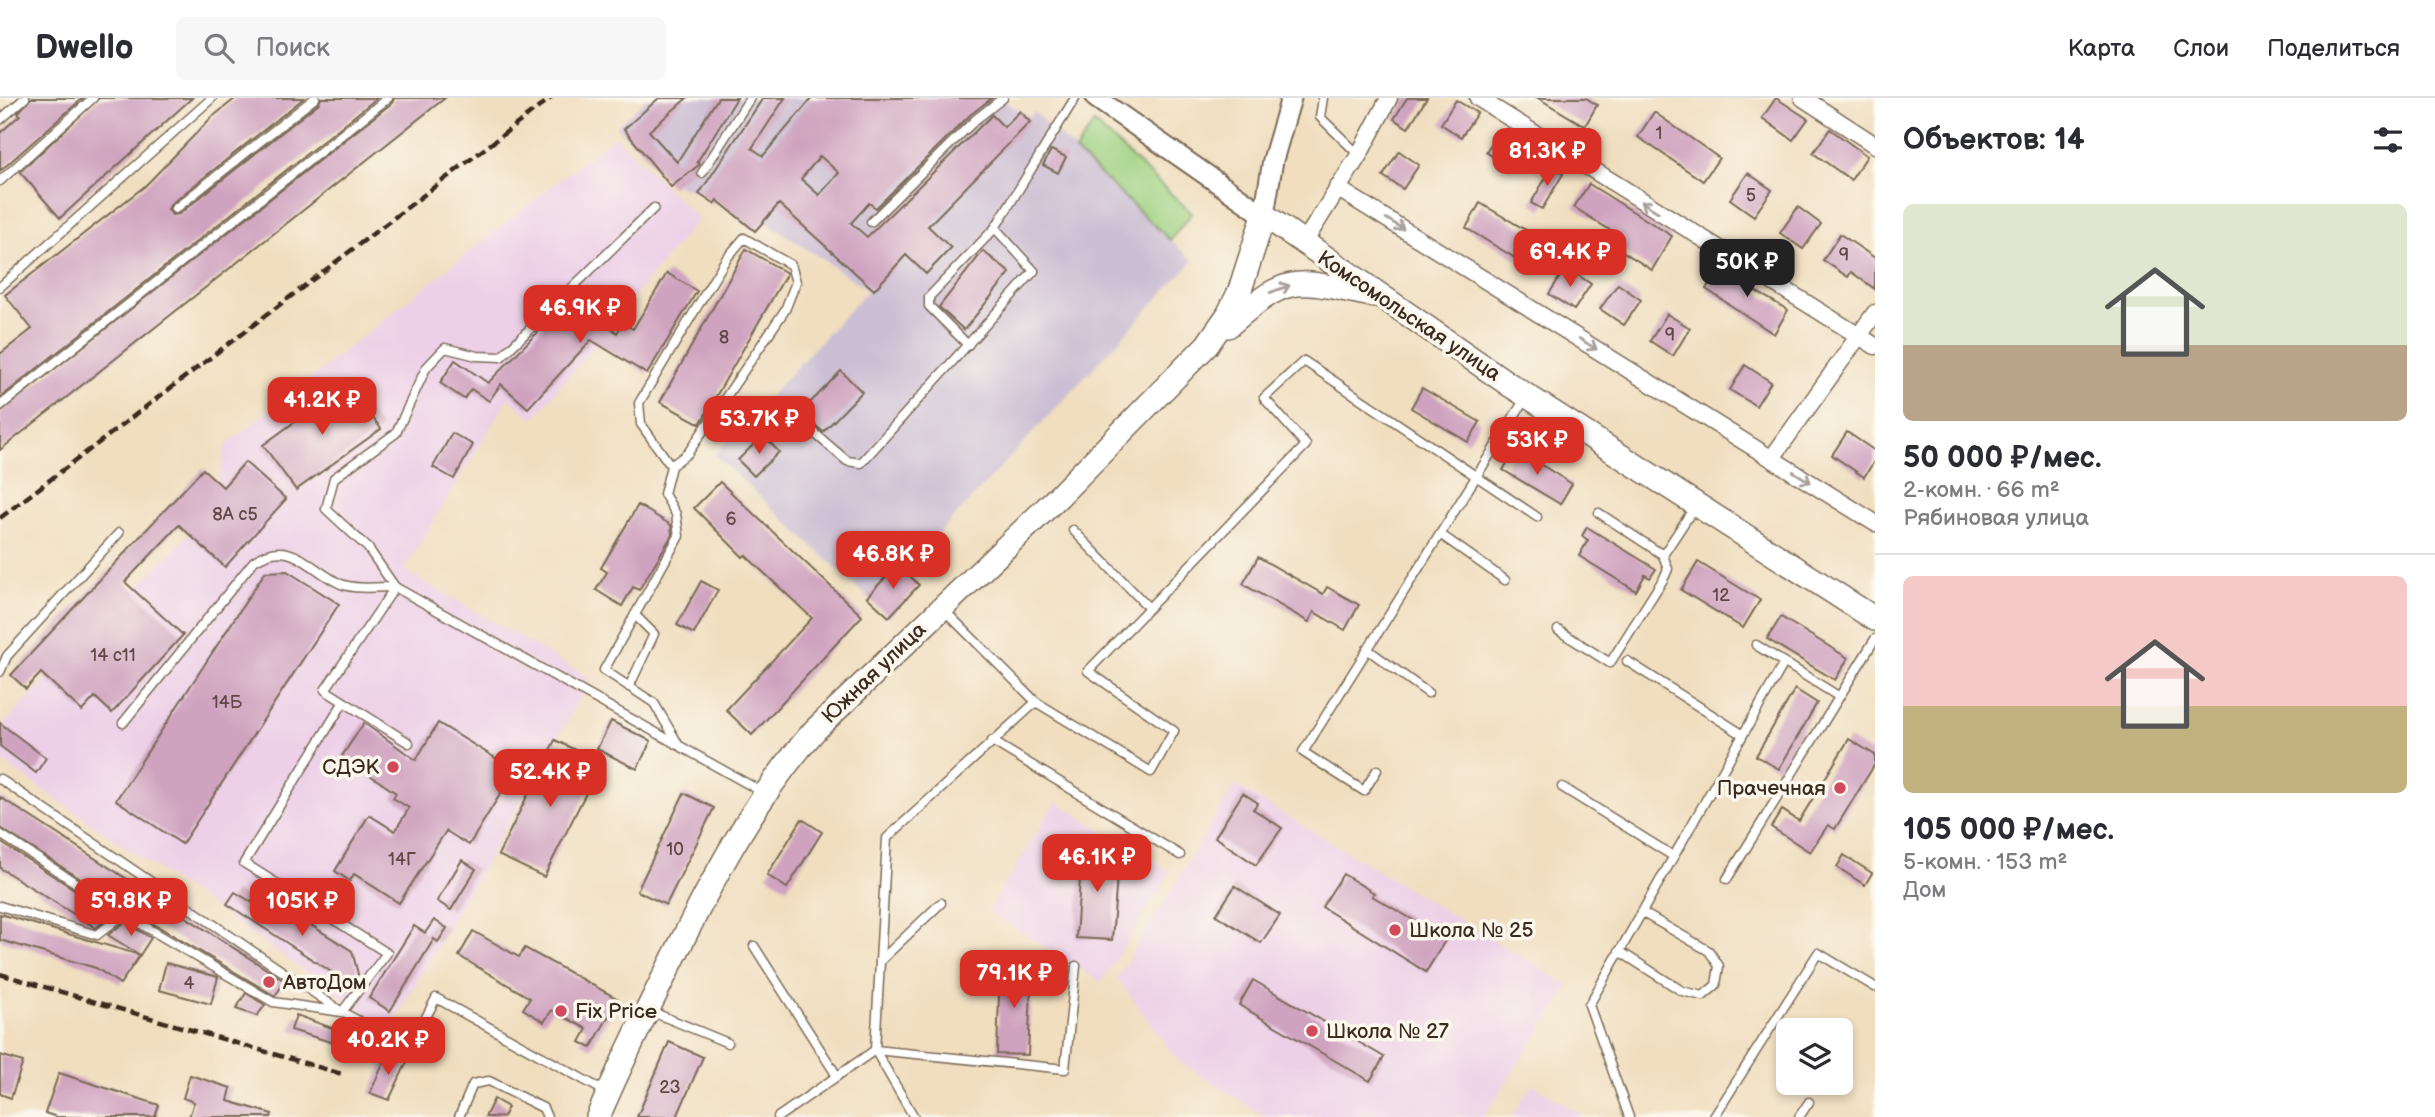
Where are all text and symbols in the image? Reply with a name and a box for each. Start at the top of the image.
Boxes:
search box [176,17,666,80]
text: Dwello [35,28,134,68]
icon: search [200,29,238,67]
text: Поиск [256,33,330,64]
text: Карта [2068,34,2135,63]
text: Слои [2173,34,2229,63]
text: Поделиться [2267,34,2400,63]
icon: filters [2369,121,2407,159]
text: Объектов: 14 [1903,122,2085,158]
house number: 1 [1656,123,1662,144]
pin: 81.3K ₽ [1482,129,1612,188]
text: 81.3K ₽ [1508,137,1586,165]
house number: 5 [1746,185,1756,206]
one-way arrow [1641,200,1661,214]
one-way arrow [1384,218,1404,232]
pin: 69.4K ₽ [1505,230,1635,289]
text: 69.4K ₽ [1529,238,1611,266]
pin: 50K ₽ [1698,240,1796,299]
street label: Комсомольская улица [1313,245,1506,387]
house number: 9 [1839,245,1849,266]
text: 50K ₽ [1716,248,1778,276]
icon: home [2092,249,2218,375]
one-way arrow [1268,281,1290,294]
pin: 46.9K ₽ [515,286,645,345]
text: 46.9K ₽ [539,294,621,322]
house number: 9 [1665,325,1675,346]
house number: 8 [719,327,729,348]
one-way arrow [1578,338,1598,352]
pin: 41.2K ₽ [257,378,387,437]
text: 41.2K ₽ [284,386,360,414]
pin: 53.7K ₽ [694,396,824,456]
text: 53.7K ₽ [719,405,799,433]
pin: 53K ₽ [1488,418,1586,477]
text: 53K ₽ [1506,426,1568,454]
text: 50 000 ₽/мес. [1903,440,2102,476]
one-way arrow [1792,471,1812,485]
text: 2-комн. · 66 m² [1903,476,2060,504]
house number: 8А с5 [212,504,258,525]
text: Рябиновая улица [1903,504,2089,532]
house number: 6 [726,509,737,530]
pin: 46.8K ₽ [828,532,958,591]
text: 46.8K ₽ [852,540,934,568]
house number: 12 [1712,585,1730,606]
street label: Южная улица [817,617,932,729]
icon: home [2092,621,2218,747]
house number: 14 с11 [90,645,136,666]
house number: 14Б [212,692,243,713]
pin: 52.4K ₽ [485,750,615,809]
place label: СДЭК [322,755,379,780]
text: 52.4K ₽ [510,758,590,786]
marker: СДЭК [385,759,401,775]
place label: Прачечная [1717,776,1826,801]
marker: Прачечная [1832,780,1848,796]
text: 105 000 ₽/мес. [1903,812,2114,848]
pin: 46.1K ₽ [1032,834,1162,894]
house number: 10 [666,839,684,860]
text: 46.1K ₽ [1058,843,1136,871]
text: 5-комн. · 153 m² [1903,848,2068,876]
house number: 14Г [388,849,416,870]
text: Дом [1903,876,1946,904]
pin: 59.8K ₽ [66,878,196,938]
pin: 105K ₽ [245,878,359,938]
text: 59.8K ₽ [91,887,171,915]
text: 105K ₽ [266,887,338,915]
place label: Школа № 25 [1409,918,1534,943]
marker: Школа № 25 [1387,922,1403,938]
pin: 79.1K ₽ [949,950,1079,1010]
text: 79.1K ₽ [976,959,1052,987]
place label: АвтоДом [282,970,367,995]
house number: 4 [184,973,195,994]
marker: АвтоДом [261,974,277,990]
place label: Fix Price [575,999,657,1024]
marker: Fix Price [553,1003,569,1019]
pin: 40.2K ₽ [323,1018,453,1077]
map controls [1776,1018,1853,1095]
button: layers [1776,1018,1853,1095]
place label: Школа № 27 [1326,1019,1449,1044]
marker: Школа № 27 [1304,1023,1320,1039]
text: 40.2K ₽ [347,1026,429,1054]
house number: 23 [659,1077,681,1098]

